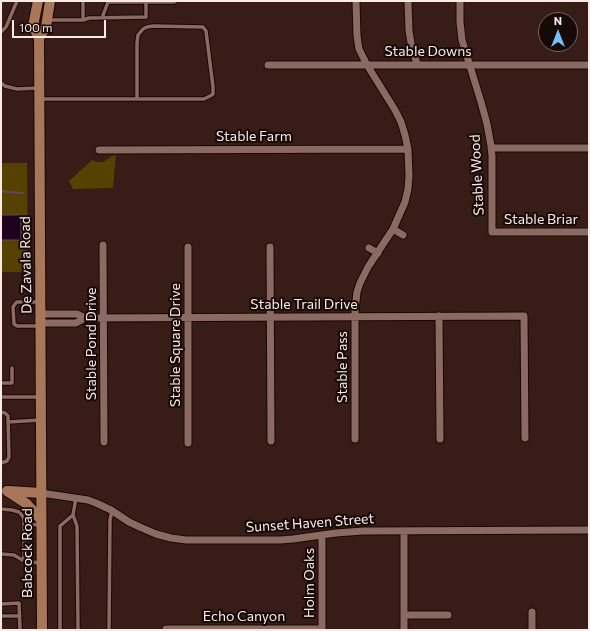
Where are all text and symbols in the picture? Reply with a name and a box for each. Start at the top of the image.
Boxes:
scale bar [14,12,108,38]
north arrow [538,12,578,52]
text: N [554,14,562,27]
text: 100 m [19,20,53,34]
street label: Stable Downs [384,43,472,59]
street label: Stable Farm [216,128,292,144]
street label: Stable Wood [466,134,488,216]
street label: Stable Briar [504,211,578,227]
street label: De Zavala Road [17,216,35,314]
street label: Stable Square Drive [167,283,183,407]
street label: Stable Pond Drive [83,288,99,400]
street label: Stable Trail Drive [250,296,358,312]
street label: Stable Pass [334,331,350,403]
street label: Babcock Road [19,508,35,598]
street label: Sunset Haven Street [245,510,375,536]
street label: Holm Oaks [301,548,317,618]
street label: Echo Canyon [203,608,285,624]

